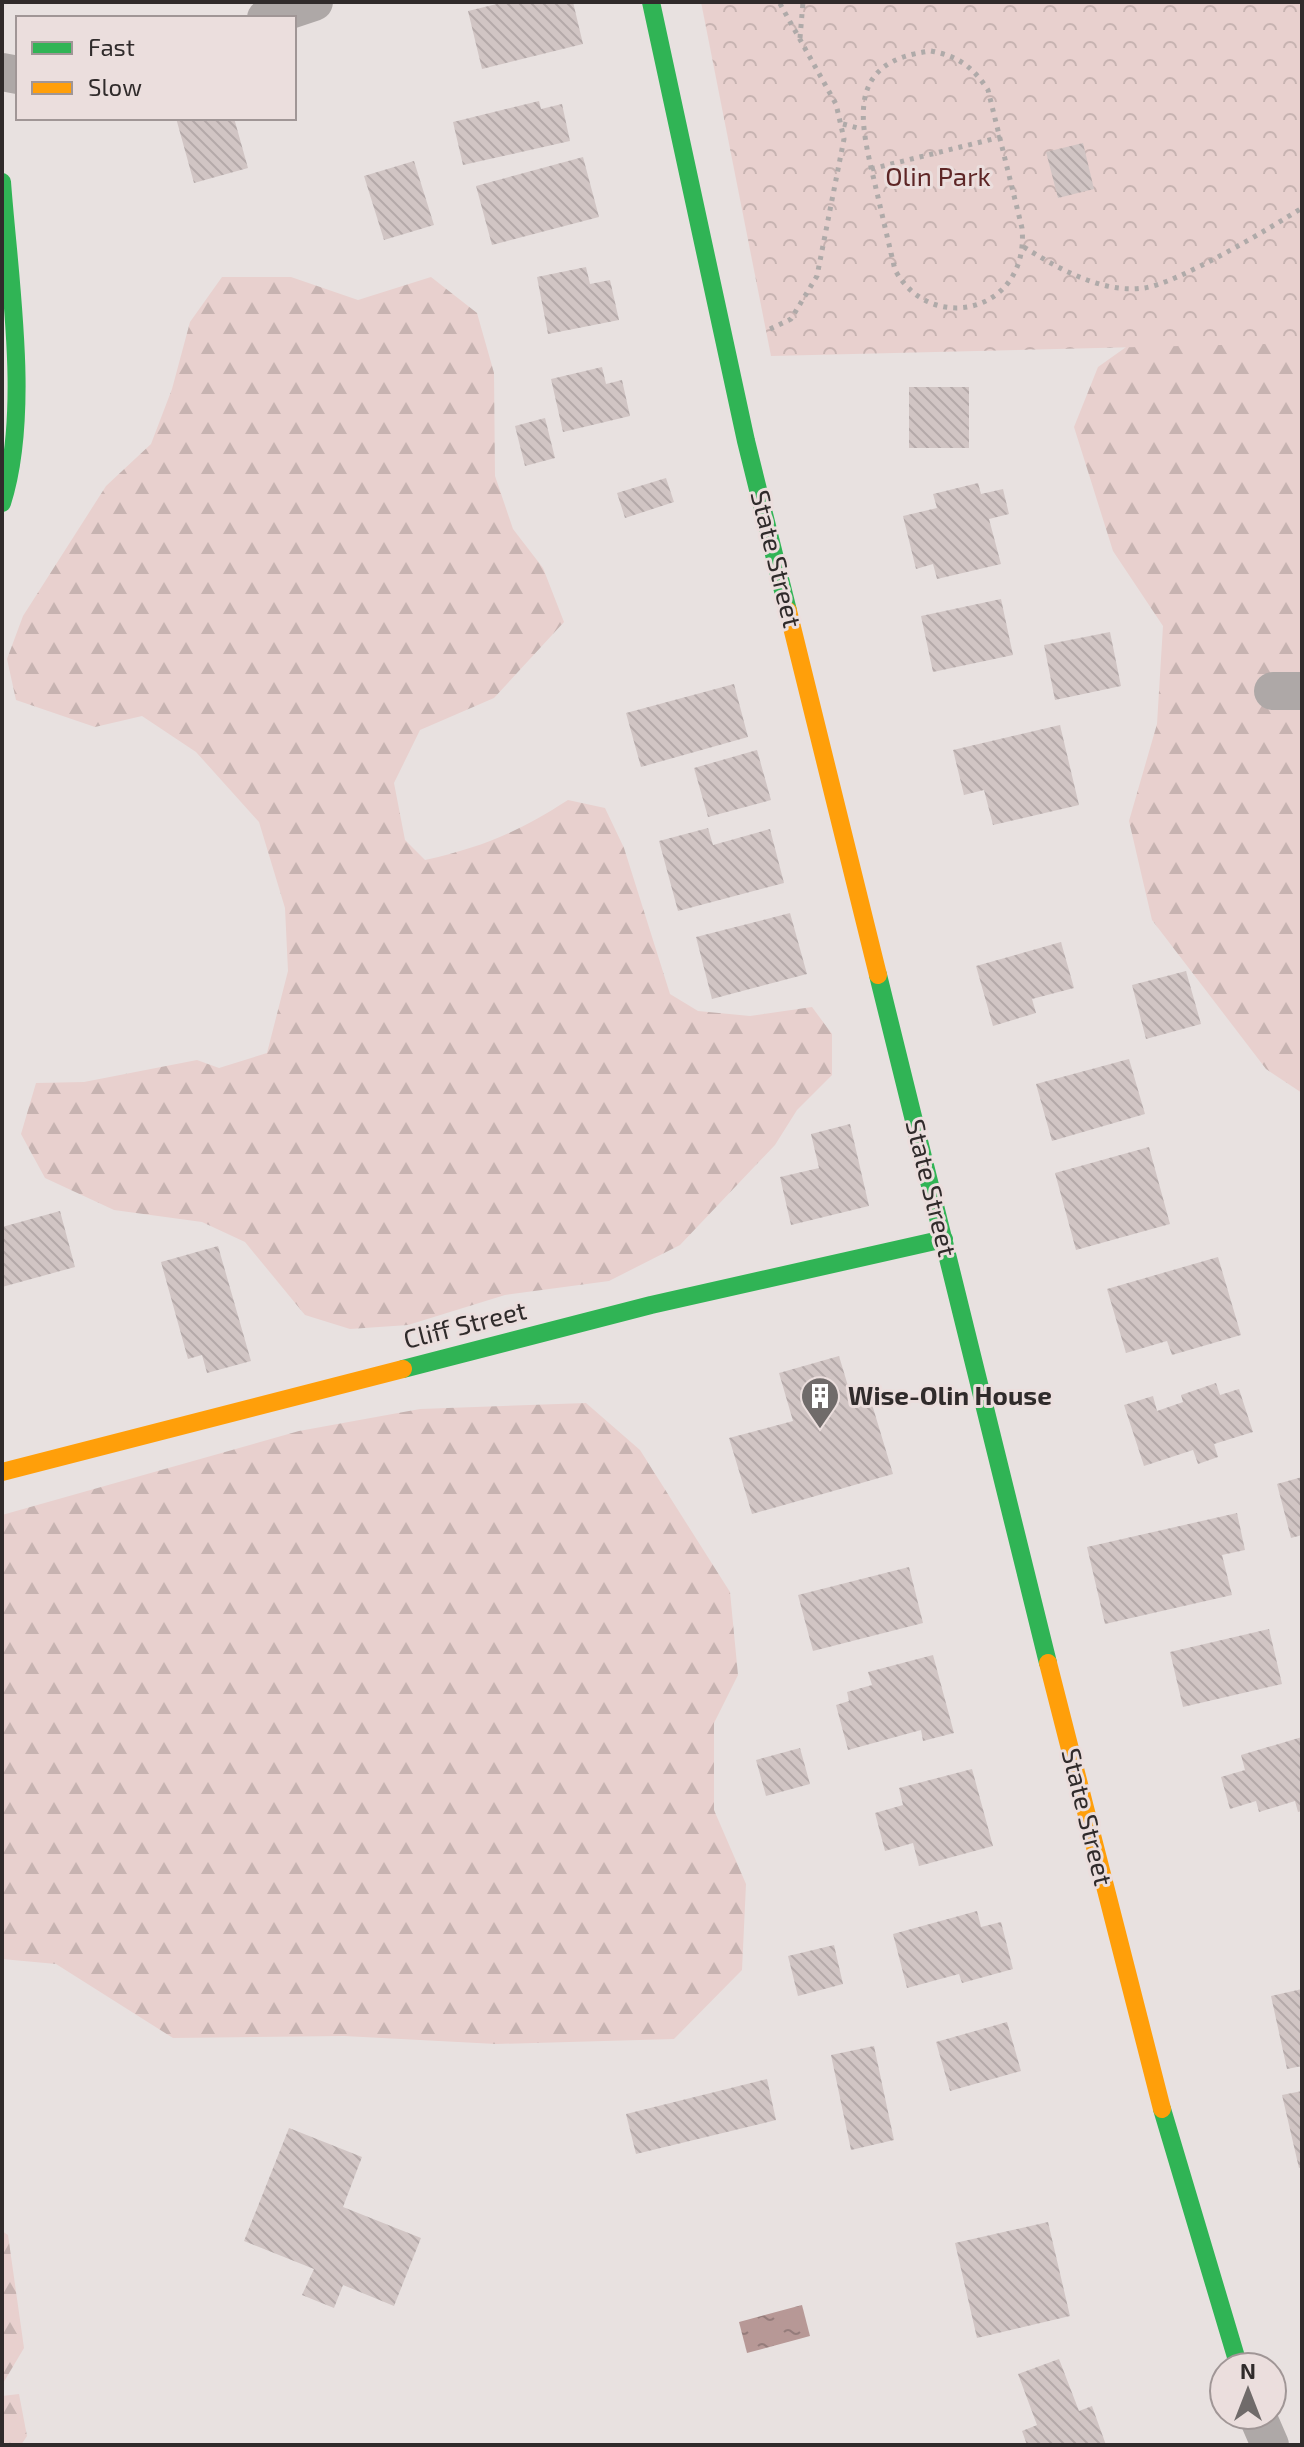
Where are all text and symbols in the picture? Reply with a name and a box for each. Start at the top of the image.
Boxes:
legend [16,16,296,120]
text: Fast [88,32,135,61]
text: Slow [88,72,142,101]
park label: Olin Park [885,160,991,191]
street label: State Street [745,487,810,631]
street label: State Street [900,1116,965,1260]
street label: Cliff Street [400,1293,529,1354]
building icon: Wise-Olin House [799,1375,841,1430]
place label: Wise-Olin House [848,1379,1052,1410]
street label: State Street [1056,1745,1121,1889]
north arrow [1208,2351,1288,2431]
text: N [1240,2357,1256,2383]

